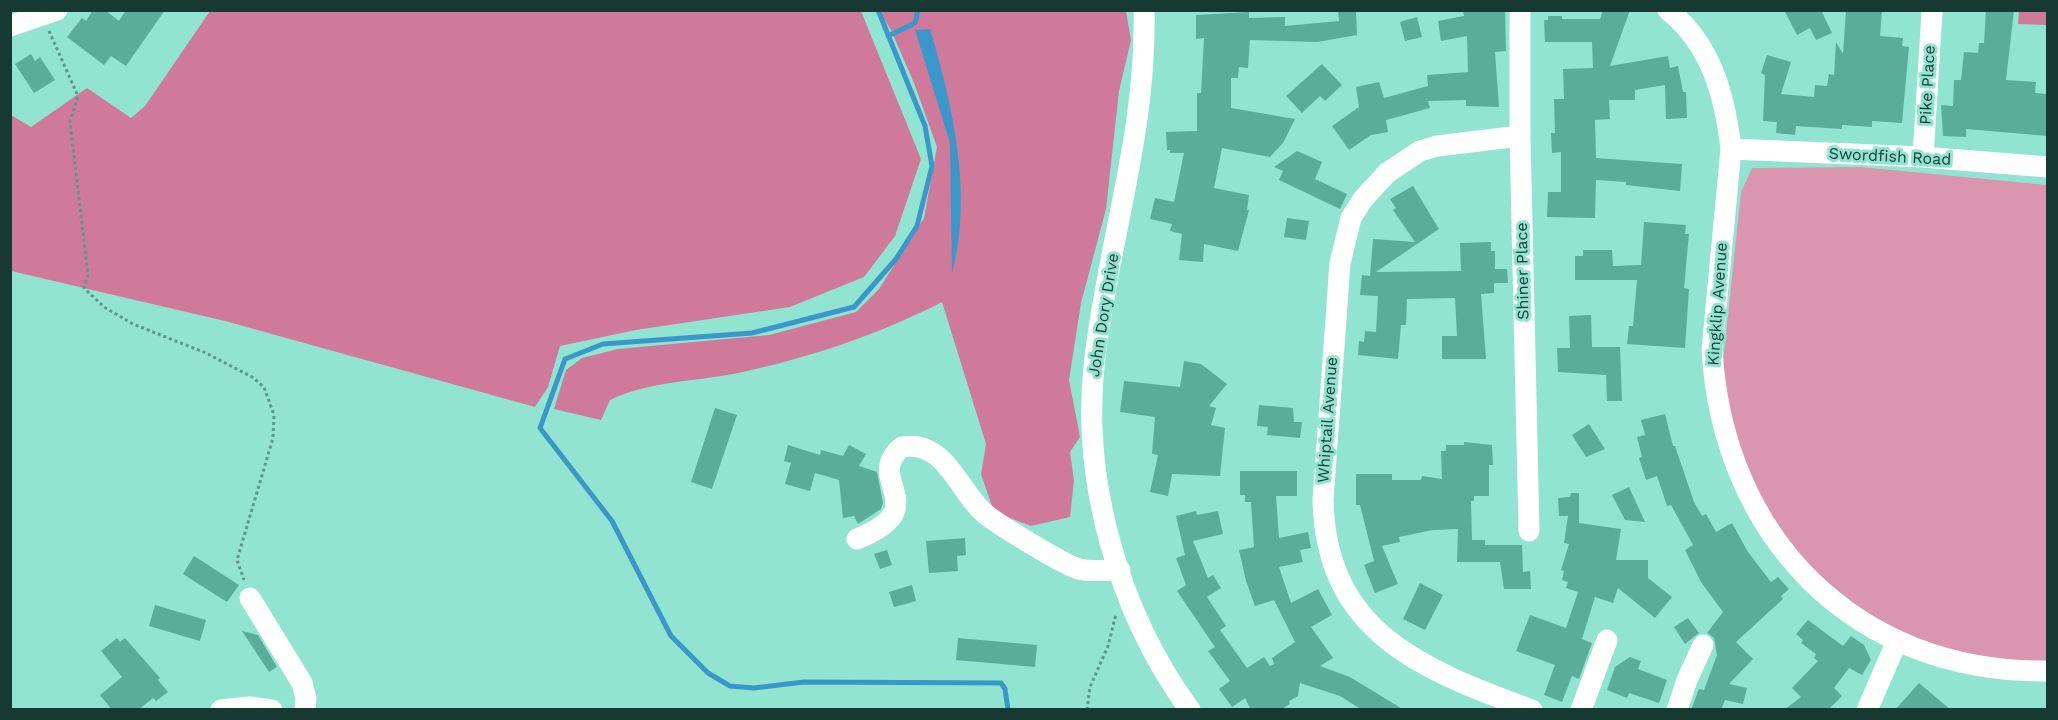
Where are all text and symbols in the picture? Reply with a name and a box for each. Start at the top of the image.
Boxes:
street label: Pike Place [1916,45,1940,125]
street label: Swordfish Road [1828,144,1952,170]
street label: Shiner Place [1513,222,1533,320]
street label: Kingklip Avenue [1704,242,1732,366]
street label: John Dory Drive [1085,252,1123,378]
street label: Whiptail Avenue [1314,356,1342,484]

